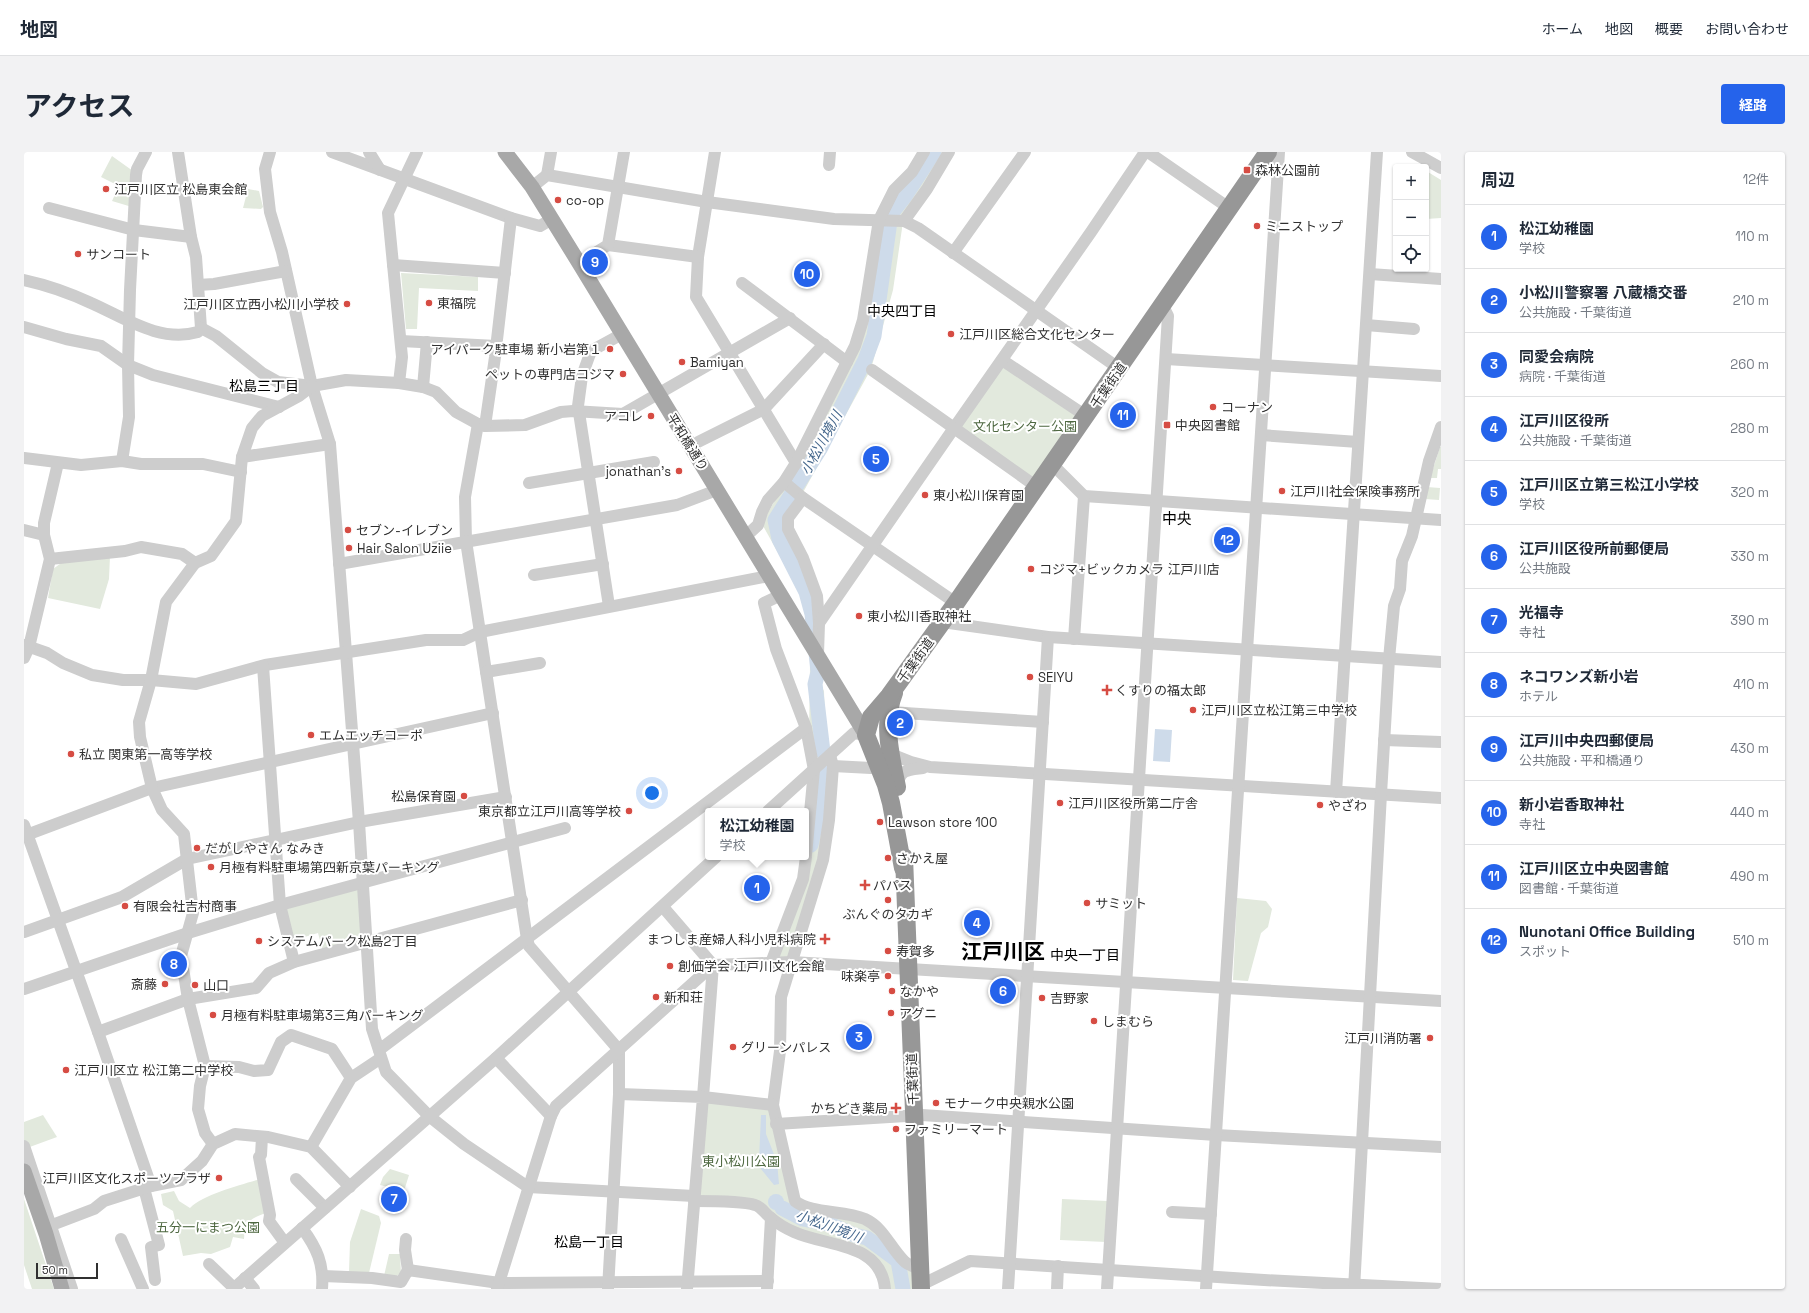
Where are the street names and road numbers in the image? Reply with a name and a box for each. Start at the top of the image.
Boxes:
street label: 千葉街道 [1087,359,1130,411]
street label: 平和橋通り [663,410,712,474]
street label: 千葉街道 [893,634,938,686]
street label: 千葉街道 [903,1053,922,1105]

